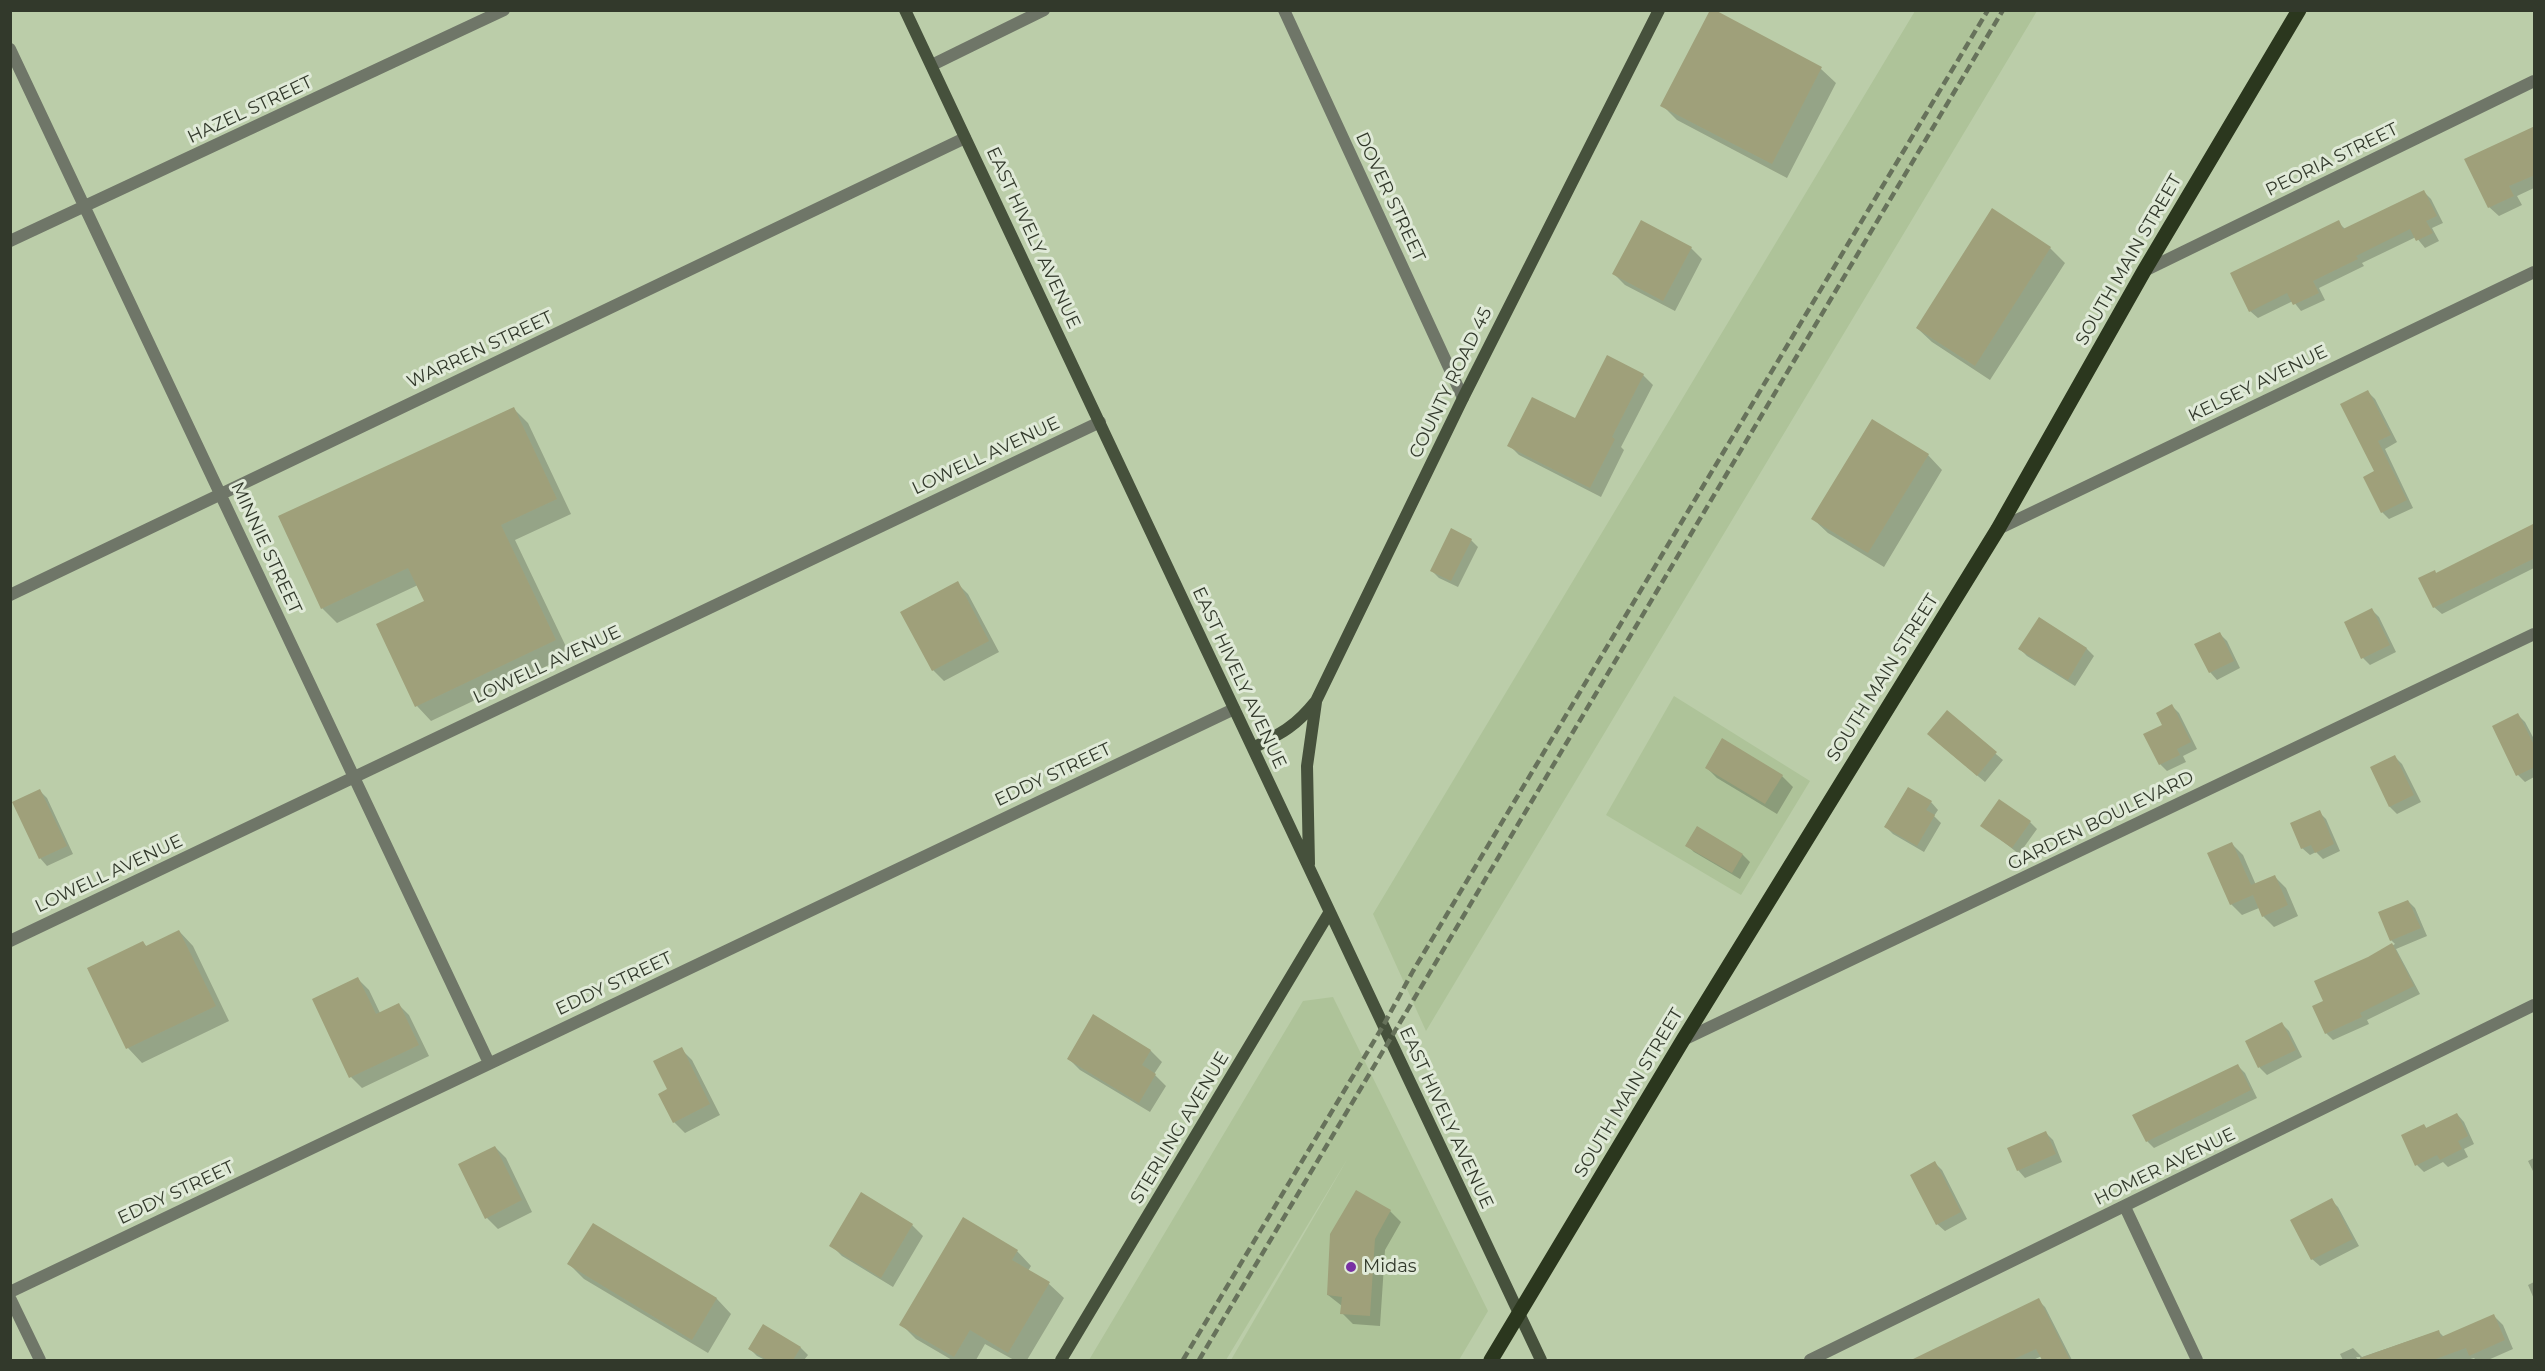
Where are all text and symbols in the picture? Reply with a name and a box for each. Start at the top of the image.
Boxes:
street label: HAZEL STREET [184,72,316,148]
street label: PEORIA STREET [2262,119,2402,201]
street label: DOVER STREET [1351,129,1429,265]
street label: EAST HIVELY AVENUE [981,144,1085,332]
street label: SOUTH MAIN STREET [2071,171,2187,349]
street label: COUNTY ROAD 45 [1405,304,1497,462]
street label: WARREN STREET [404,307,556,393]
street label: KELSEY AVENUE [2185,341,2331,427]
street label: LOWELL AVENUE [909,412,1063,500]
street label: MINNIE STREET [226,479,306,617]
street label: EAST HIVELY AVENUE [1187,584,1291,772]
street label: SOUTH MAIN STREET [1823,590,1943,766]
street label: LOWELL AVENUE [470,621,624,709]
street label: EDDY STREET [991,739,1115,811]
street label: GARDEN BOULEVARD [2005,767,2197,875]
street label: LOWELL AVENUE [32,830,186,918]
street label: EDDY STREET [552,948,676,1020]
street label: SOUTH MAIN STREET [1570,1005,1688,1181]
street label: EAST HIVELY AVENUE [1394,1024,1498,1212]
street label: STERLING AVENUE [1126,1048,1234,1208]
street label: HOMER AVENUE [2091,1123,2239,1211]
street label: EDDY STREET [114,1157,238,1229]
place label: Midas [1363,1256,1417,1278]
marker: Midas [1344,1260,1358,1274]

